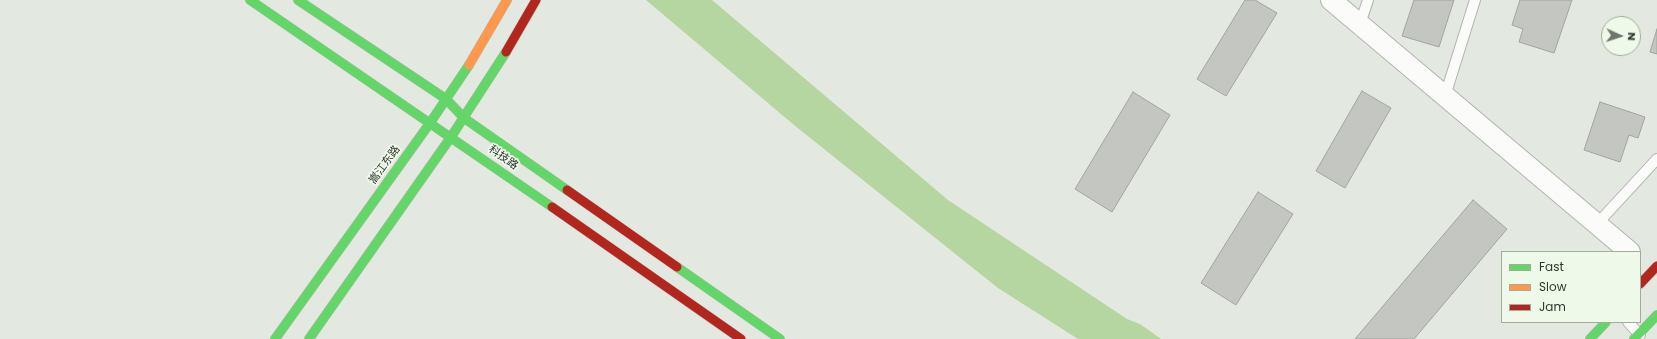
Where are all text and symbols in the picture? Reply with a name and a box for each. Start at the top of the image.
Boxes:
north arrow [1601,16,1641,56]
text: N [1624,32,1640,41]
street label: 嵩江东路 [367,143,403,187]
street label: 科技路 [486,143,520,173]
legend [1501,251,1641,323]
text: Fast [1539,258,1564,275]
text: Slow [1539,278,1567,295]
text: Jam [1539,298,1566,315]

